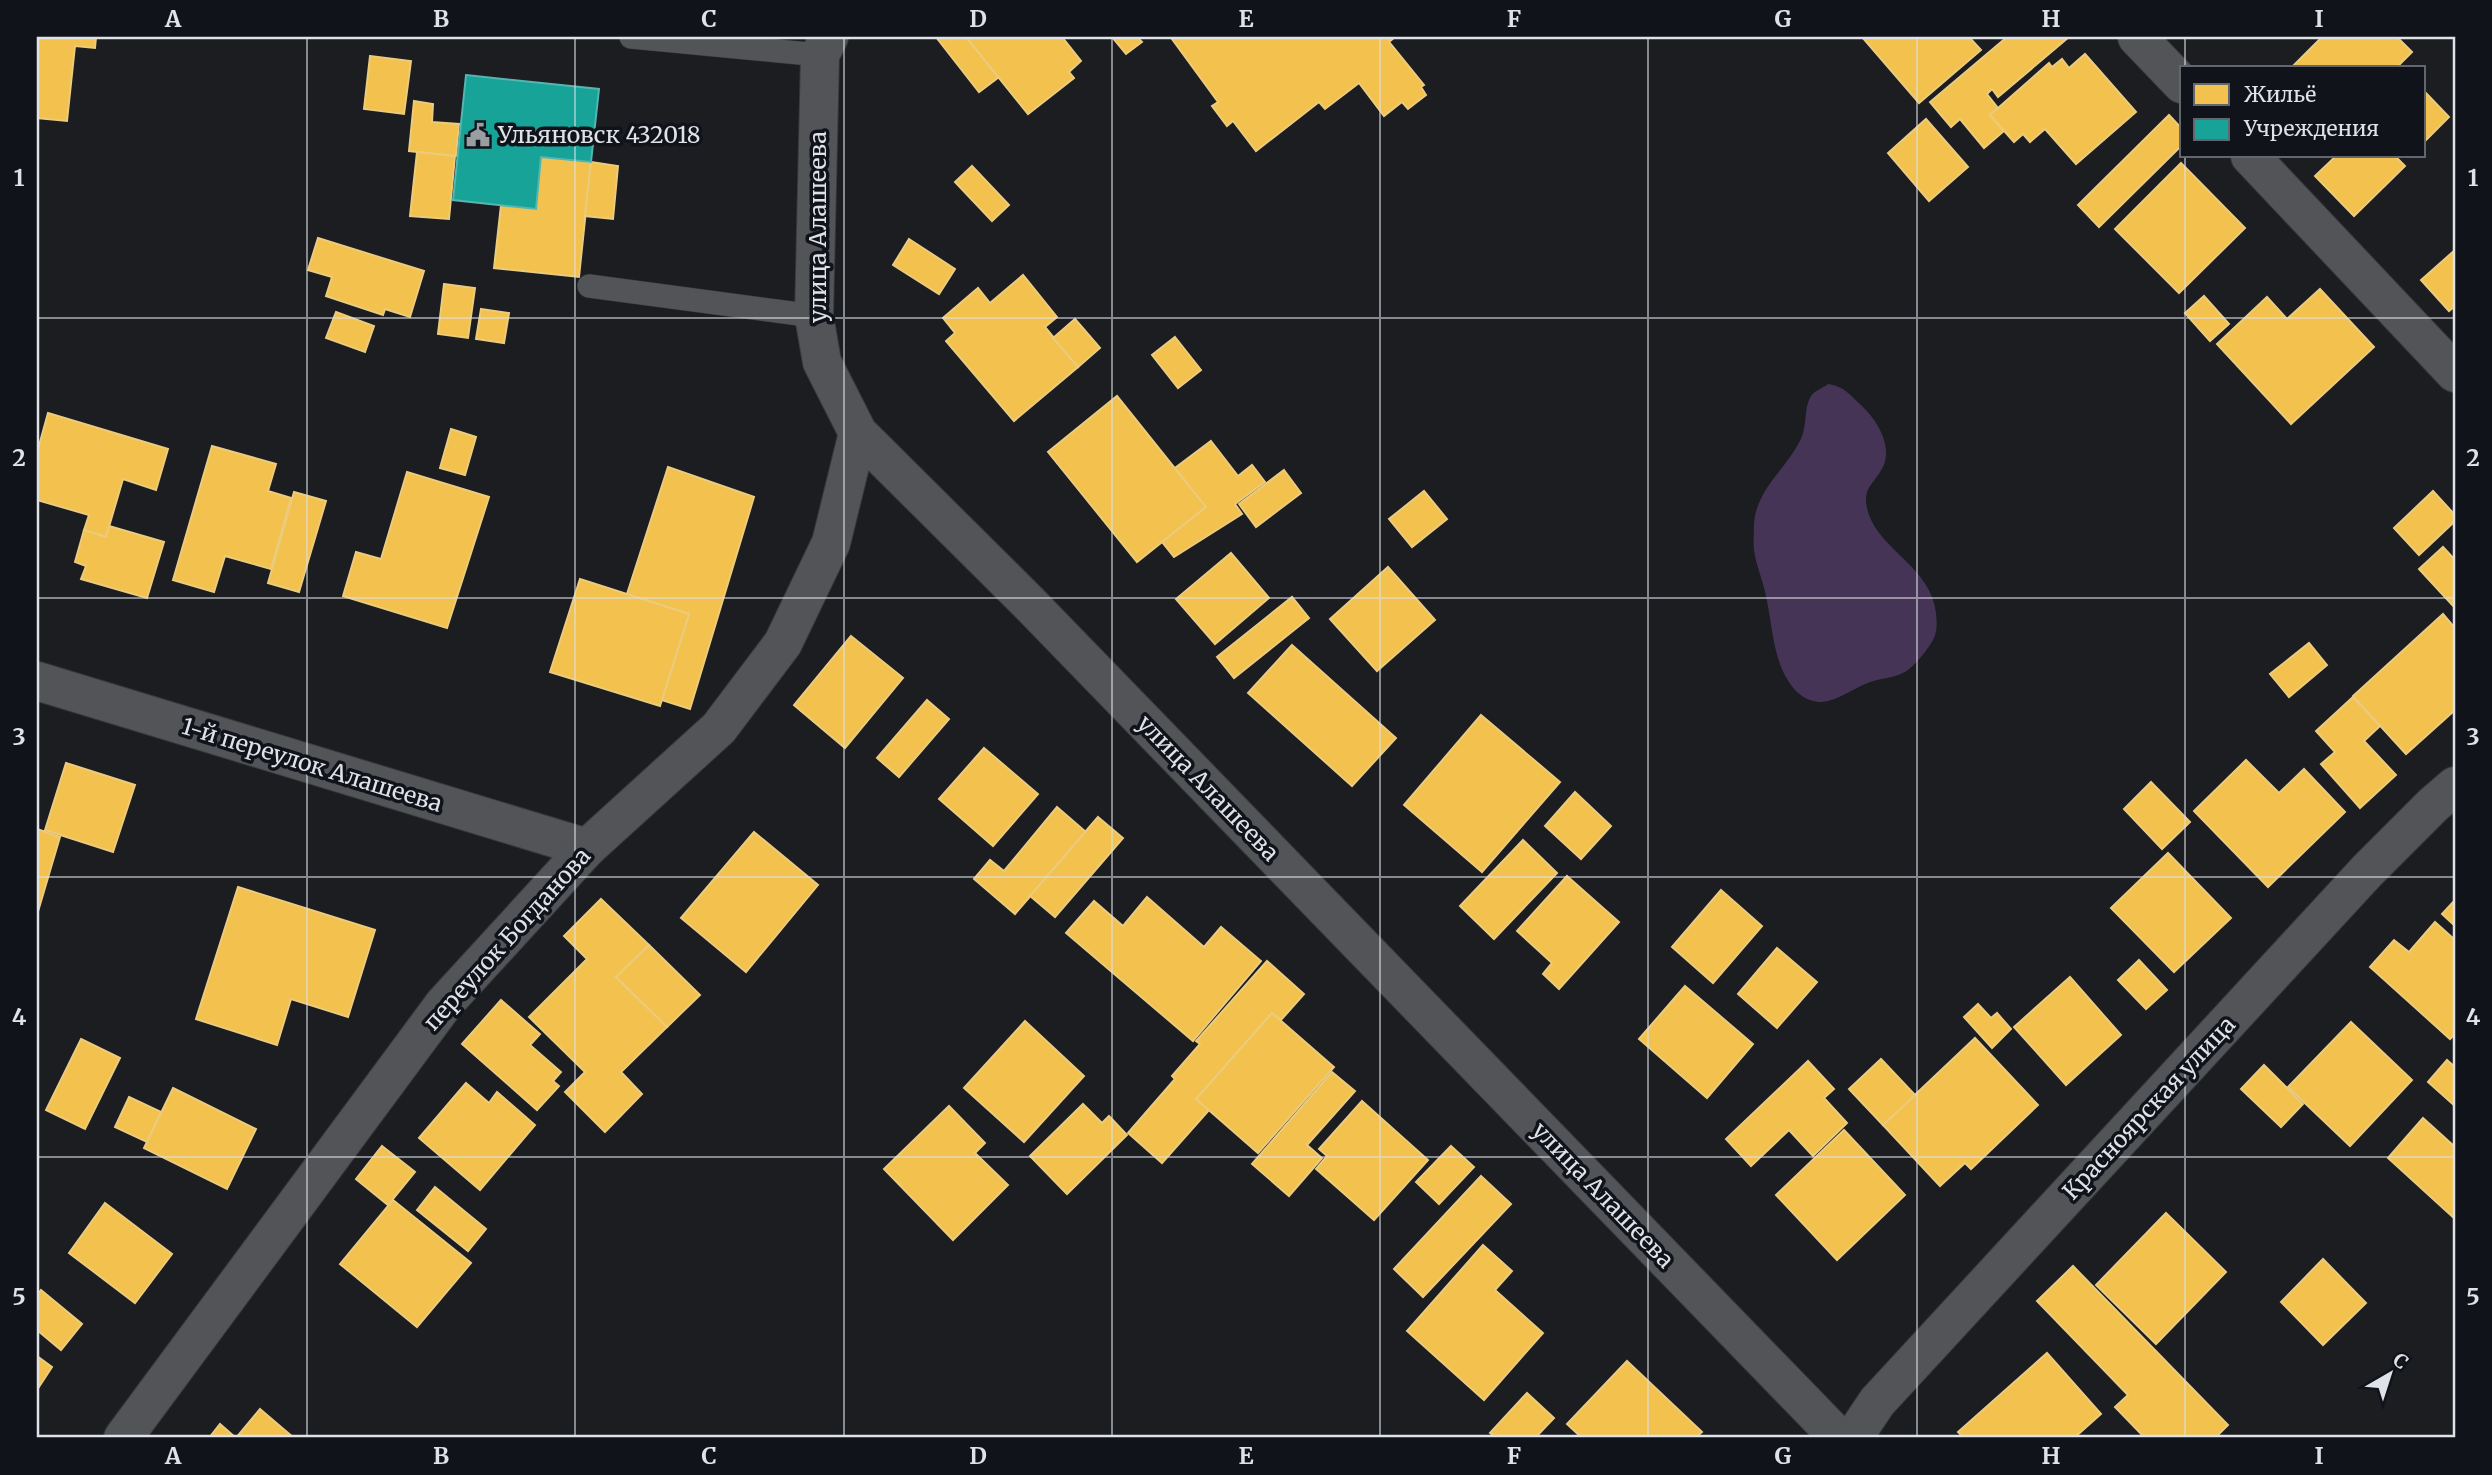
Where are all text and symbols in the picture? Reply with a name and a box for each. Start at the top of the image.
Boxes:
text: A [164,4,182,33]
text: B [433,4,449,33]
text: C [701,4,717,33]
text: D [969,4,987,33]
text: E [1238,4,1254,33]
text: F [1507,4,1521,33]
text: G [1775,4,1792,33]
text: H [2042,4,2061,33]
text: I [2314,4,2324,33]
legend [2180,66,2426,158]
text: Жильё [2244,81,2316,108]
text: Учреждения [2243,115,2379,142]
place label: Ульяновск 432018 [497,120,701,149]
public building icon: Ульяновск 432018 [464,121,492,149]
street label: улица Алашеева [803,131,832,323]
text: 1 [14,163,25,192]
text: 1 [2468,163,2479,192]
text: 2 [12,443,26,472]
text: 2 [2466,443,2480,472]
street label: улица Алашеева [1131,709,1285,867]
street label: 1-й переулок Алашеева [179,711,446,818]
text: 3 [12,722,26,751]
text: 3 [2466,722,2480,751]
street label: переулок Богданова [417,841,596,1036]
text: 4 [12,1002,27,1031]
text: 4 [2466,1002,2481,1031]
street label: Красноярская улица [2056,1010,2241,1205]
street label: улица Алашеева [1526,1116,1680,1274]
text: 5 [12,1282,26,1311]
text: 5 [2466,1282,2480,1311]
north arrow [2356,1338,2426,1408]
text: С [2388,1347,2413,1374]
text: A [164,1441,182,1470]
text: B [433,1441,449,1470]
text: C [701,1441,717,1470]
text: D [969,1441,987,1470]
text: E [1238,1441,1254,1470]
text: F [1507,1441,1521,1470]
text: G [1775,1441,1792,1470]
text: H [2042,1441,2061,1470]
text: I [2314,1441,2324,1470]

